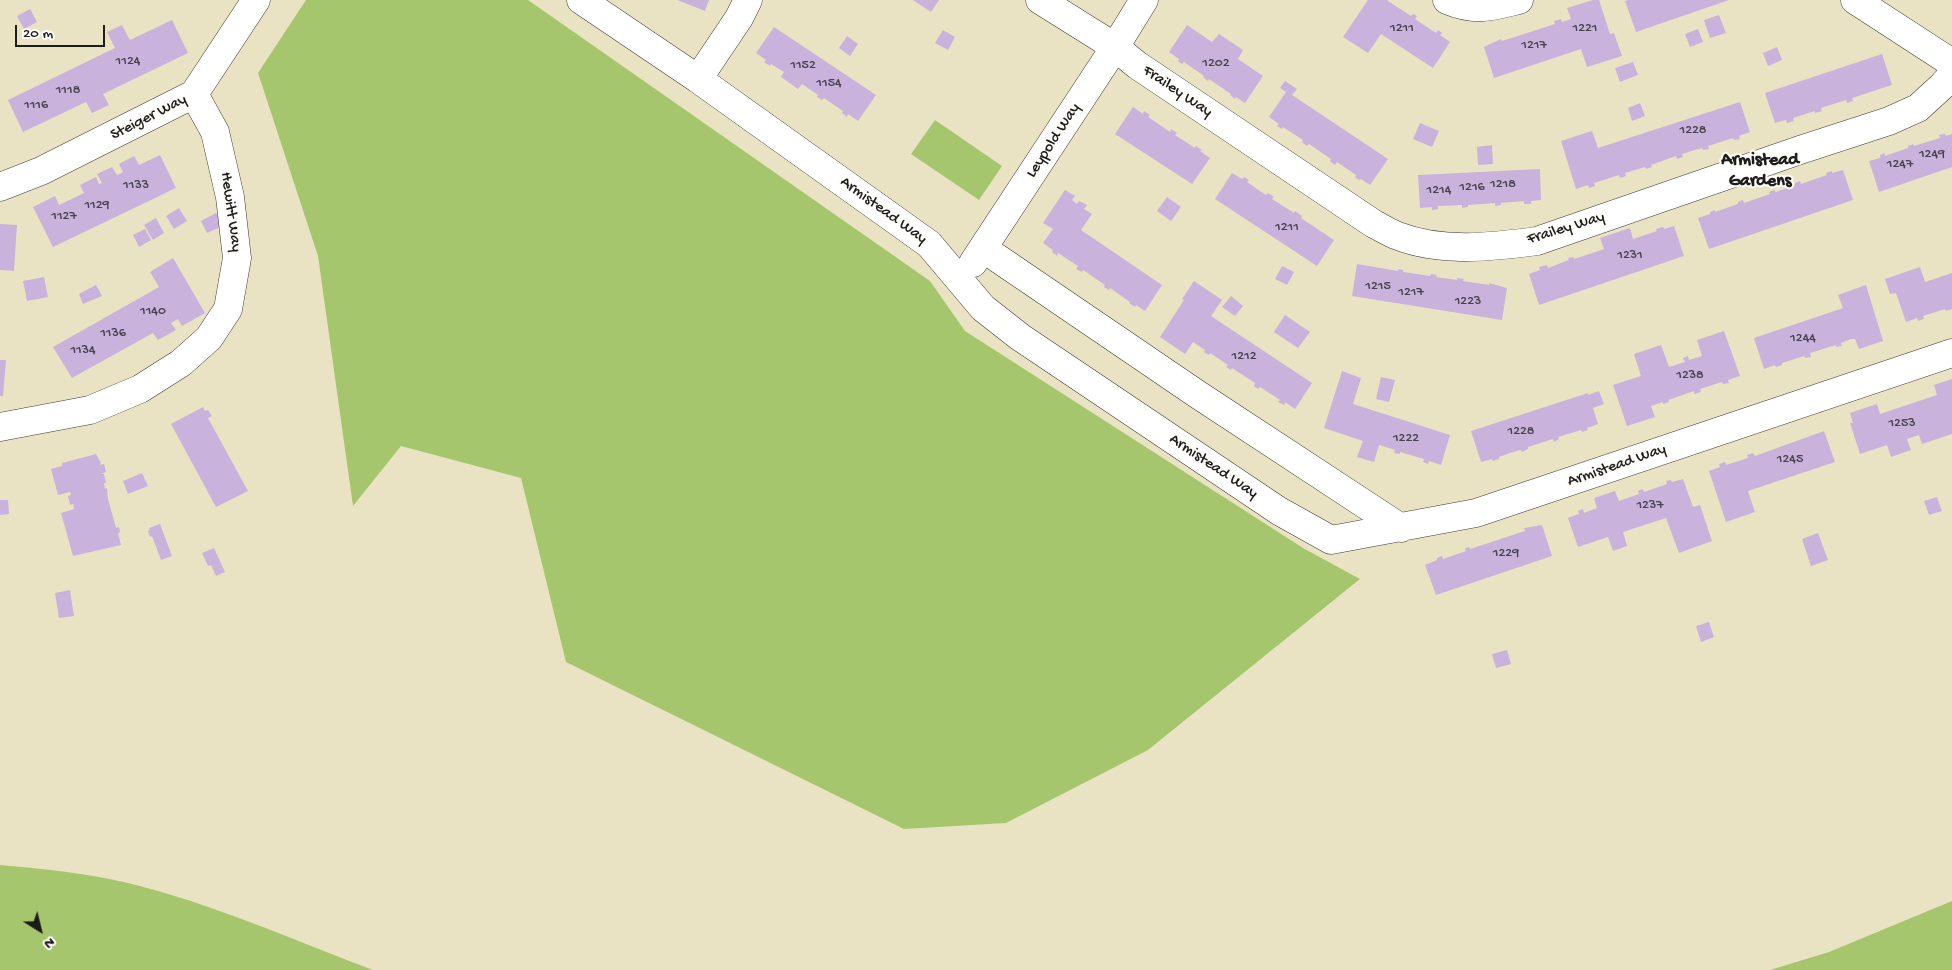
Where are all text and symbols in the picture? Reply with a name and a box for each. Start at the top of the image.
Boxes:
scale bar [18,15,108,47]
house number: 1211 [1390,21,1414,37]
house number: 1221 [1572,21,1598,37]
text: 20 m [23,25,53,43]
house number: 1217 [1521,38,1547,54]
house number: 1124 [116,54,140,70]
house number: 1202 [1202,56,1230,72]
house number: 1152 [790,58,816,74]
street label: Frailey Way [1138,62,1216,122]
house number: 1154 [816,76,842,92]
house number: 1118 [56,83,80,99]
street label: Steiger Way [108,91,190,145]
house number: 1116 [24,98,48,114]
street label: Leypold Way [1023,100,1085,182]
house number: 1228 [1679,123,1707,139]
house number: 1249 [1919,147,1945,163]
district label: Armistead Gardens [1721,150,1799,192]
house number: 1247 [1887,157,1913,173]
street label: Hewitt Way [215,171,245,253]
street label: Armistead Way [836,173,930,249]
house number: 1218 [1490,177,1516,193]
house number: 1133 [123,178,149,194]
house number: 1216 [1459,180,1485,196]
house number: 1214 [1427,183,1451,199]
house number: 1129 [84,198,110,214]
street label: Frailey Way [1525,208,1607,250]
house number: 1127 [51,209,77,225]
house number: 1211 [1275,220,1299,236]
house number: 1231 [1617,248,1643,264]
house number: 1215 [1365,279,1391,295]
house number: 1217 [1398,285,1424,301]
house number: 1223 [1455,294,1481,310]
house number: 1140 [140,304,166,320]
house number: 1136 [100,326,126,342]
house number: 1244 [1790,331,1816,347]
house number: 1134 [70,343,96,359]
house number: 1212 [1231,349,1257,365]
house number: 1238 [1676,368,1704,384]
house number: 1253 [1888,416,1916,432]
house number: 1228 [1507,424,1535,440]
street label: Armistead Way [1165,430,1261,504]
house number: 1222 [1393,431,1419,447]
street label: Armistead Way [1565,440,1669,492]
house number: 1245 [1777,452,1803,468]
house number: 1237 [1636,498,1664,514]
house number: 1229 [1493,546,1519,562]
north arrow [15,905,65,955]
text: N [40,933,58,952]

